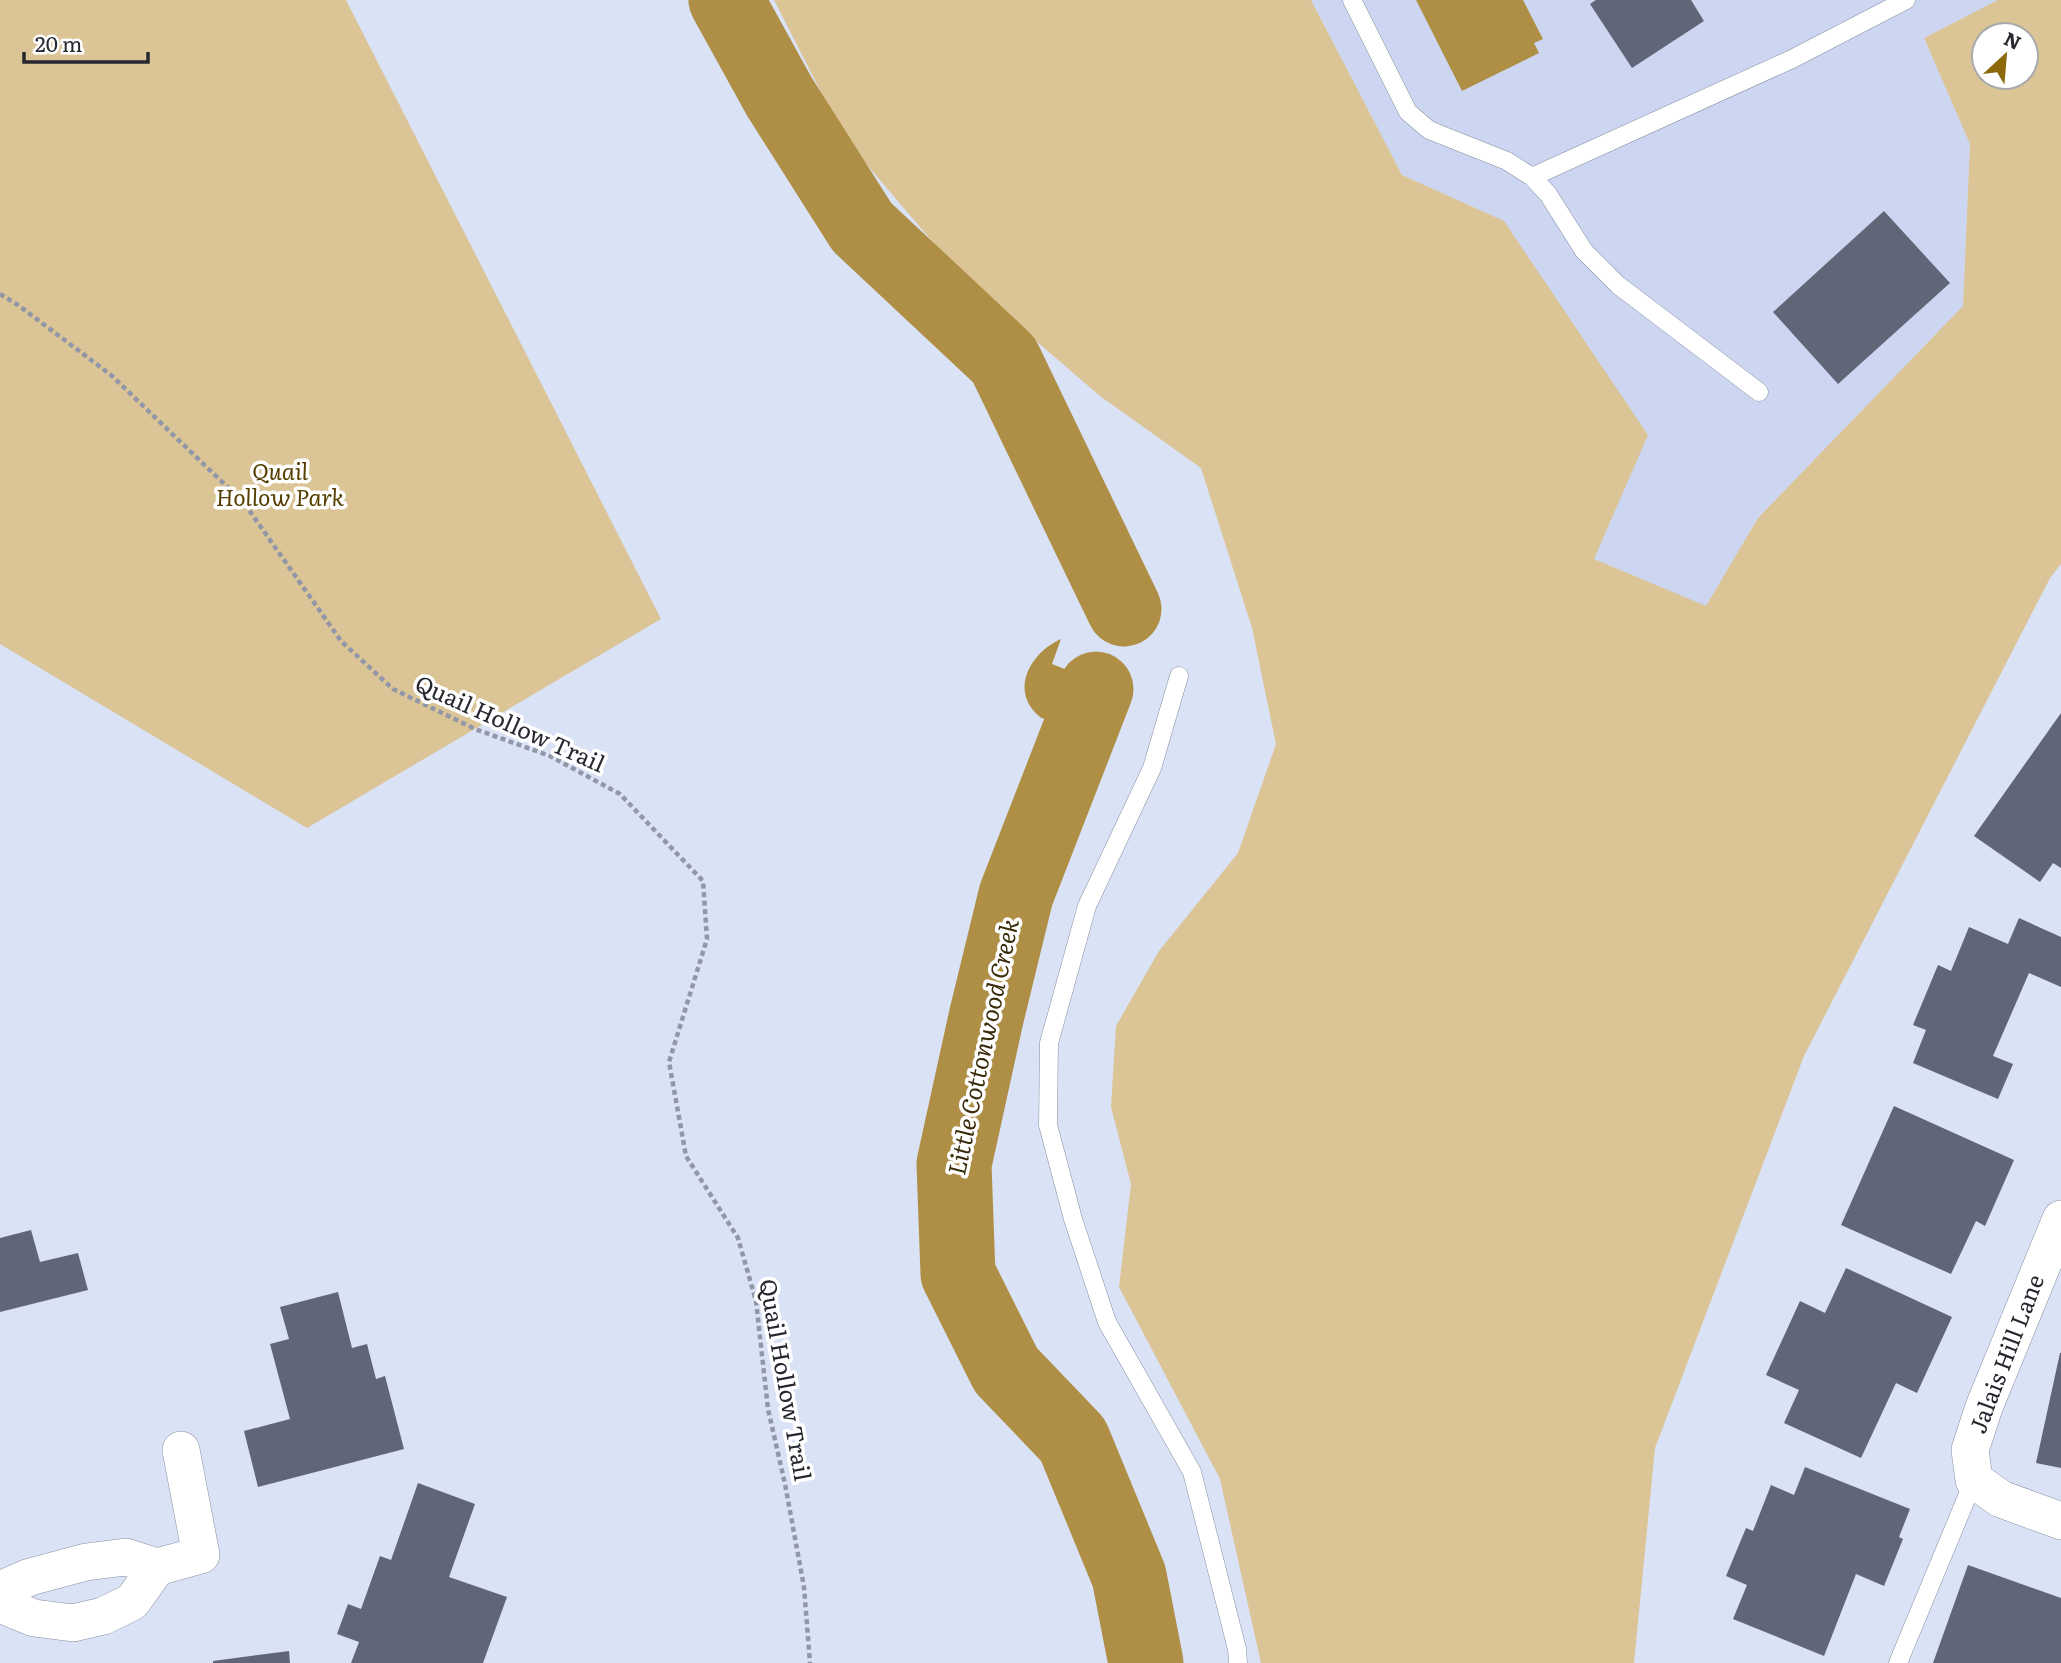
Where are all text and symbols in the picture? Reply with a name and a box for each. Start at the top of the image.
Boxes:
scale bar [24,21,149,65]
north arrow [1970,21,2040,91]
text: N [2000,24,2026,56]
text: 20 m [35,27,82,58]
park label: Quail Hollow Park [216,453,345,513]
street label: Quail Hollow Trail [410,665,611,779]
water label: Little Cottonwood Creek [937,915,1026,1178]
street label: Jalais Hill Lane [1959,1269,2051,1438]
street label: Quail Hollow Trail [752,1276,822,1484]

